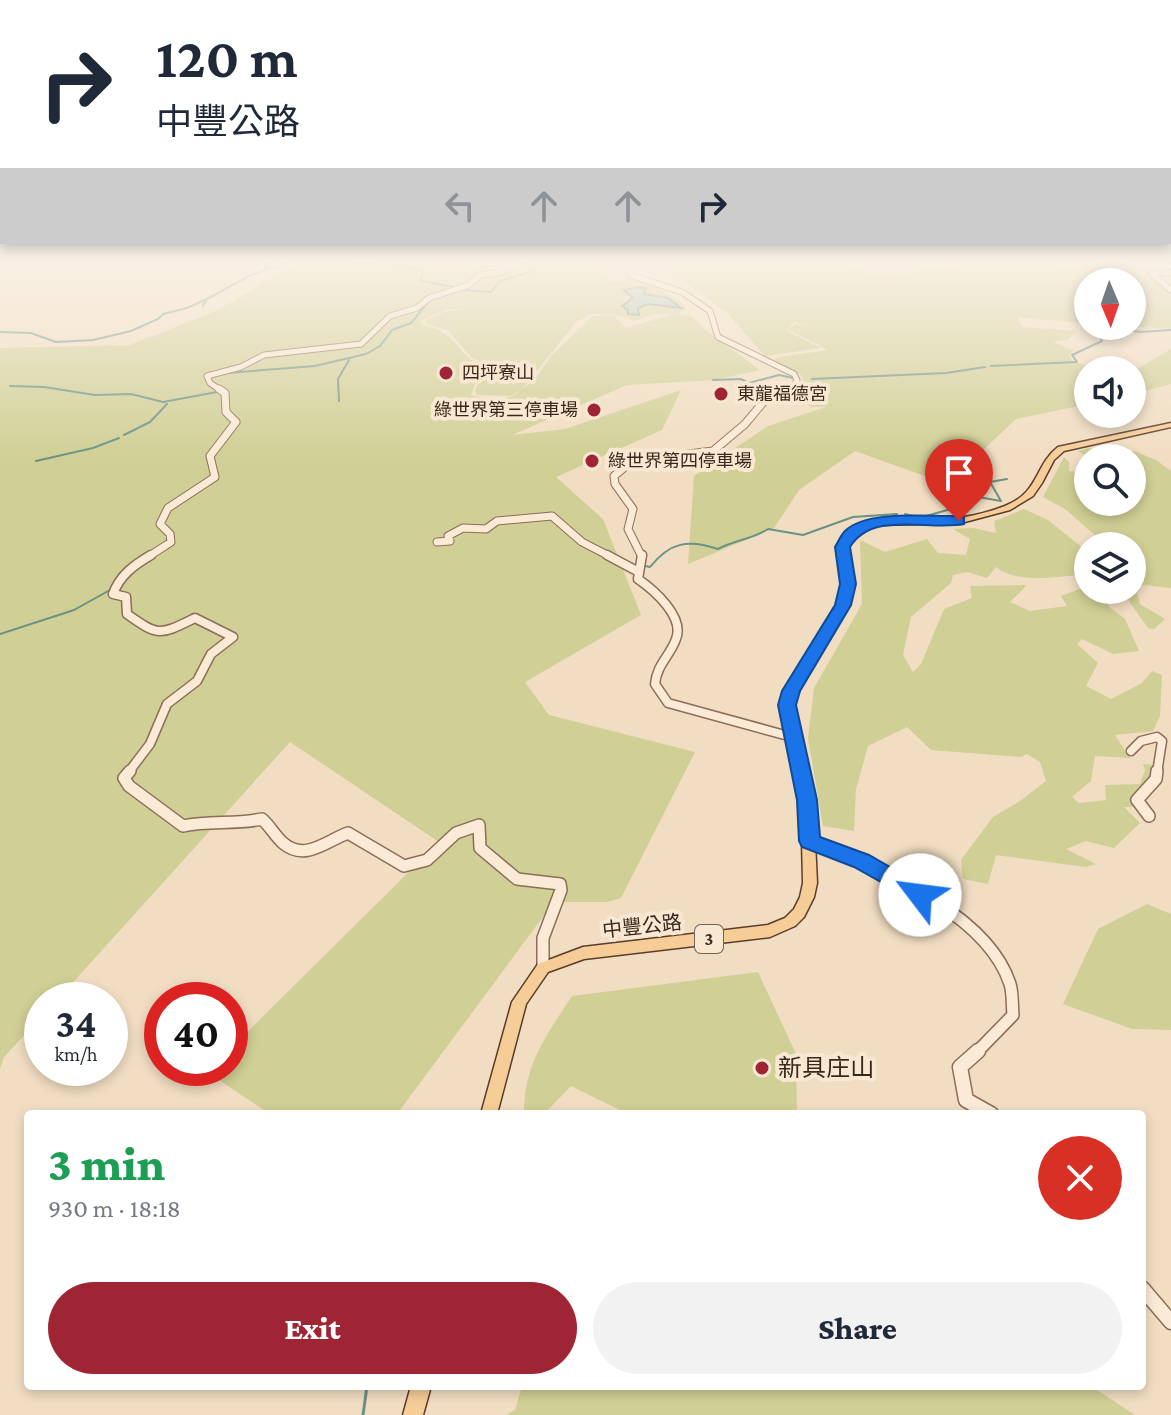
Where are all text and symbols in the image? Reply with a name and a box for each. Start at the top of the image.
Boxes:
text: 120 m [156,27,298,89]
icon: right [24,32,128,136]
text: 中豐公路 [156,102,300,142]
icon: left [438,184,482,228]
icon: ahead [522,184,566,228]
icon: ahead [606,184,650,228]
icon: right [690,184,734,228]
north arrow [1074,268,1146,340]
map controls [1074,268,1146,604]
button: sound [1074,356,1146,428]
place label: 四坪寮山 [462,363,534,383]
marker: 四坪寮山 [437,364,455,382]
place label: 東龍福德宮 [737,384,827,404]
marker: 東龍福德宮 [712,385,730,403]
place label: 綠世界第三停車場 [434,400,578,420]
marker: 綠世界第三停車場 [585,401,603,419]
pin [925,439,993,521]
button: search [1074,444,1146,516]
place label: 綠世界第四停車場 [608,451,752,471]
icon: arrive [937,451,981,495]
marker: 綠世界第四停車場 [583,452,601,470]
button: layers [1074,532,1146,604]
position arrow [878,853,962,937]
street label: 中豐公路 [601,911,683,941]
road number: 3 [695,925,723,953]
speed limit sign: 40 [144,982,248,1086]
text: 34 [55,1001,97,1046]
text: km/h [54,1043,98,1065]
place label: 新具庄山 [778,1054,874,1081]
marker: 新具庄山 [753,1059,771,1077]
button: close [1038,1136,1122,1220]
text: 3 min [48,1137,165,1190]
text: 930 m · 18:18 [48,1194,181,1223]
button: Exit [48,1282,577,1374]
button: Share [593,1282,1122,1374]

